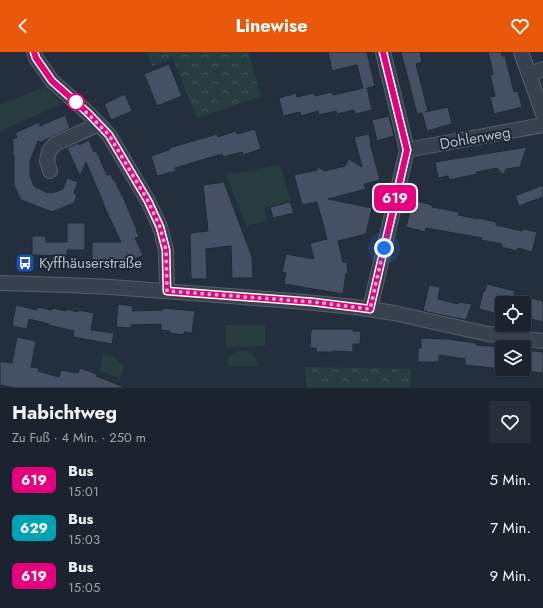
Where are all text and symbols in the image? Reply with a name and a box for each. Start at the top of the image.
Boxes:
text: Linewise [235,13,308,39]
icon: back [12,15,34,37]
icon: heart [509,15,531,37]
unlabelled marker [67,93,85,111]
street label: Dohlenweg [438,121,512,155]
line badge: 619 [372,185,418,211]
text: 619 [382,188,408,208]
your location [374,238,394,258]
bus stop icon: Kyffhäuserstraße [14,252,36,274]
place label: Kyffhäuserstraße [39,252,142,274]
map controls [495,296,531,376]
button: locate [495,296,531,332]
button: layers [495,340,531,376]
text: Habichtweg [12,399,117,426]
button: heart [489,401,531,443]
text: Zu Fuß · 4 Min. · 250 m [12,428,146,447]
text: Bus [68,460,93,482]
text: 5 Min. [490,469,531,491]
text: 619 [21,470,47,490]
text: 15:01 [68,482,99,501]
text: Bus [68,508,93,530]
text: 7 Min. [490,517,531,539]
text: 629 [20,518,48,538]
text: 15:03 [68,530,100,549]
text: Bus [68,556,93,578]
text: 9 Min. [489,565,531,587]
text: 619 [21,566,47,586]
text: 15:05 [68,578,100,597]

